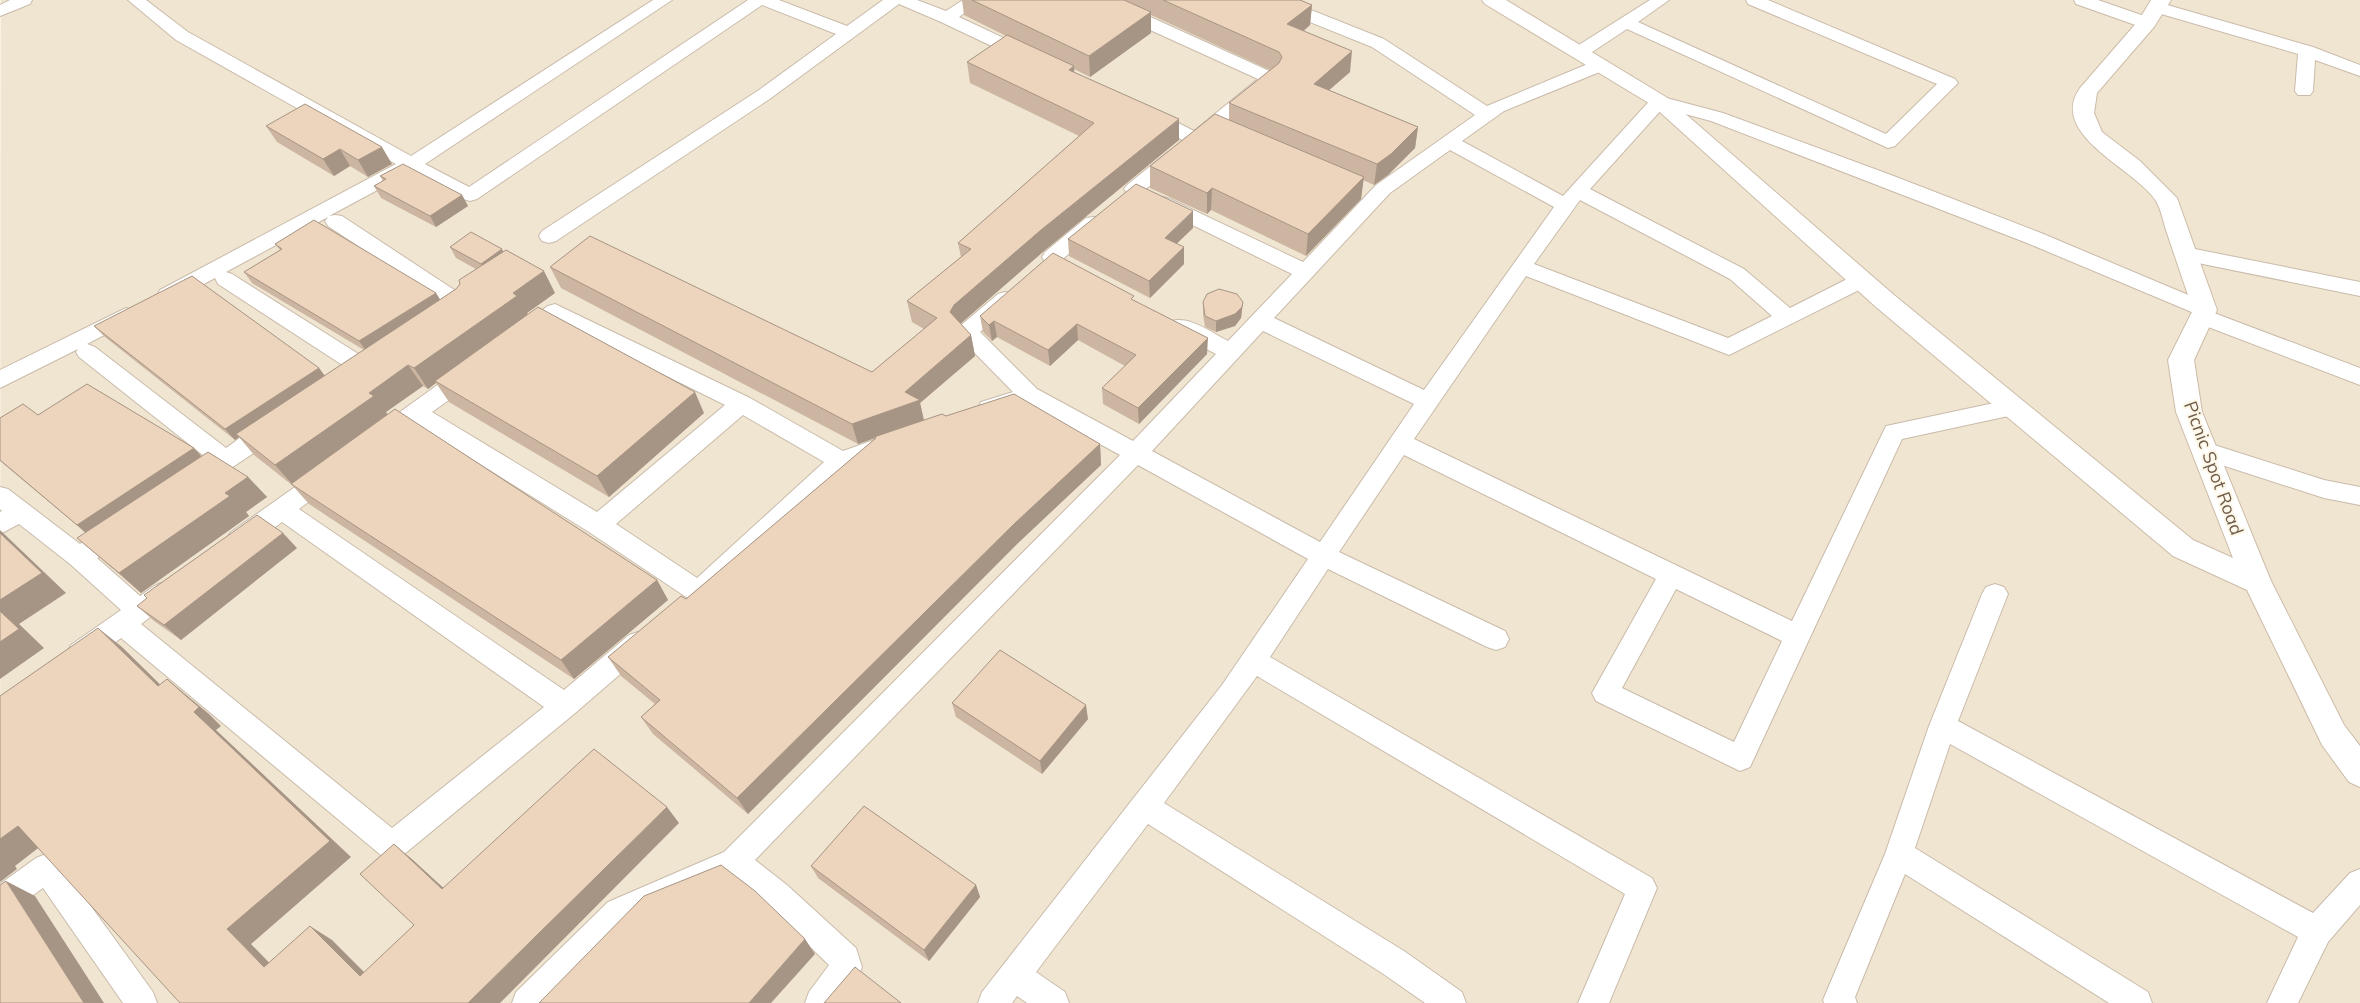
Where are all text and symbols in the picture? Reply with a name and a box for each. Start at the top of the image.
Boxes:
street label: Picnic Spot Road [2179,398,2249,538]

